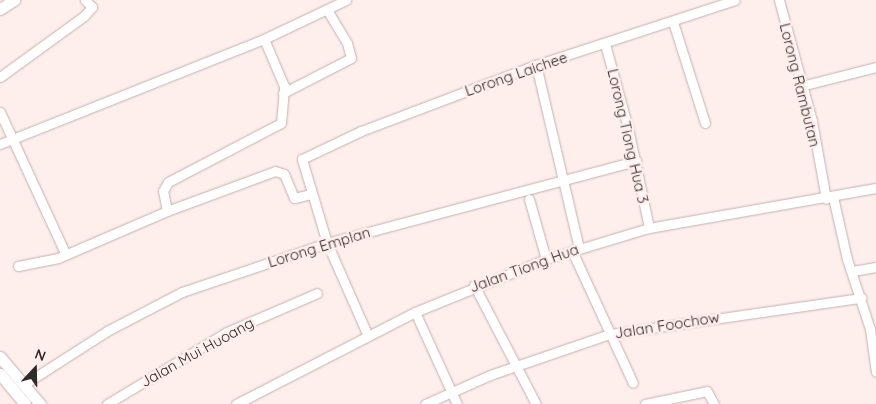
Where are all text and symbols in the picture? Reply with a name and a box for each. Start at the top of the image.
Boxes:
street label: Lorong Rambutan [776,21,824,149]
street label: Lorong Laichee [462,48,570,100]
street label: Lorong Tiong Hua 3 [604,67,652,205]
street label: Lorong Emplan [266,223,372,271]
street label: Jalan Tiong Hua [467,240,581,296]
street label: Jalan Foochow [613,308,721,342]
street label: Jalan Mui Huoang [137,313,257,391]
north arrow [10,344,60,394]
text: N [32,345,48,365]

